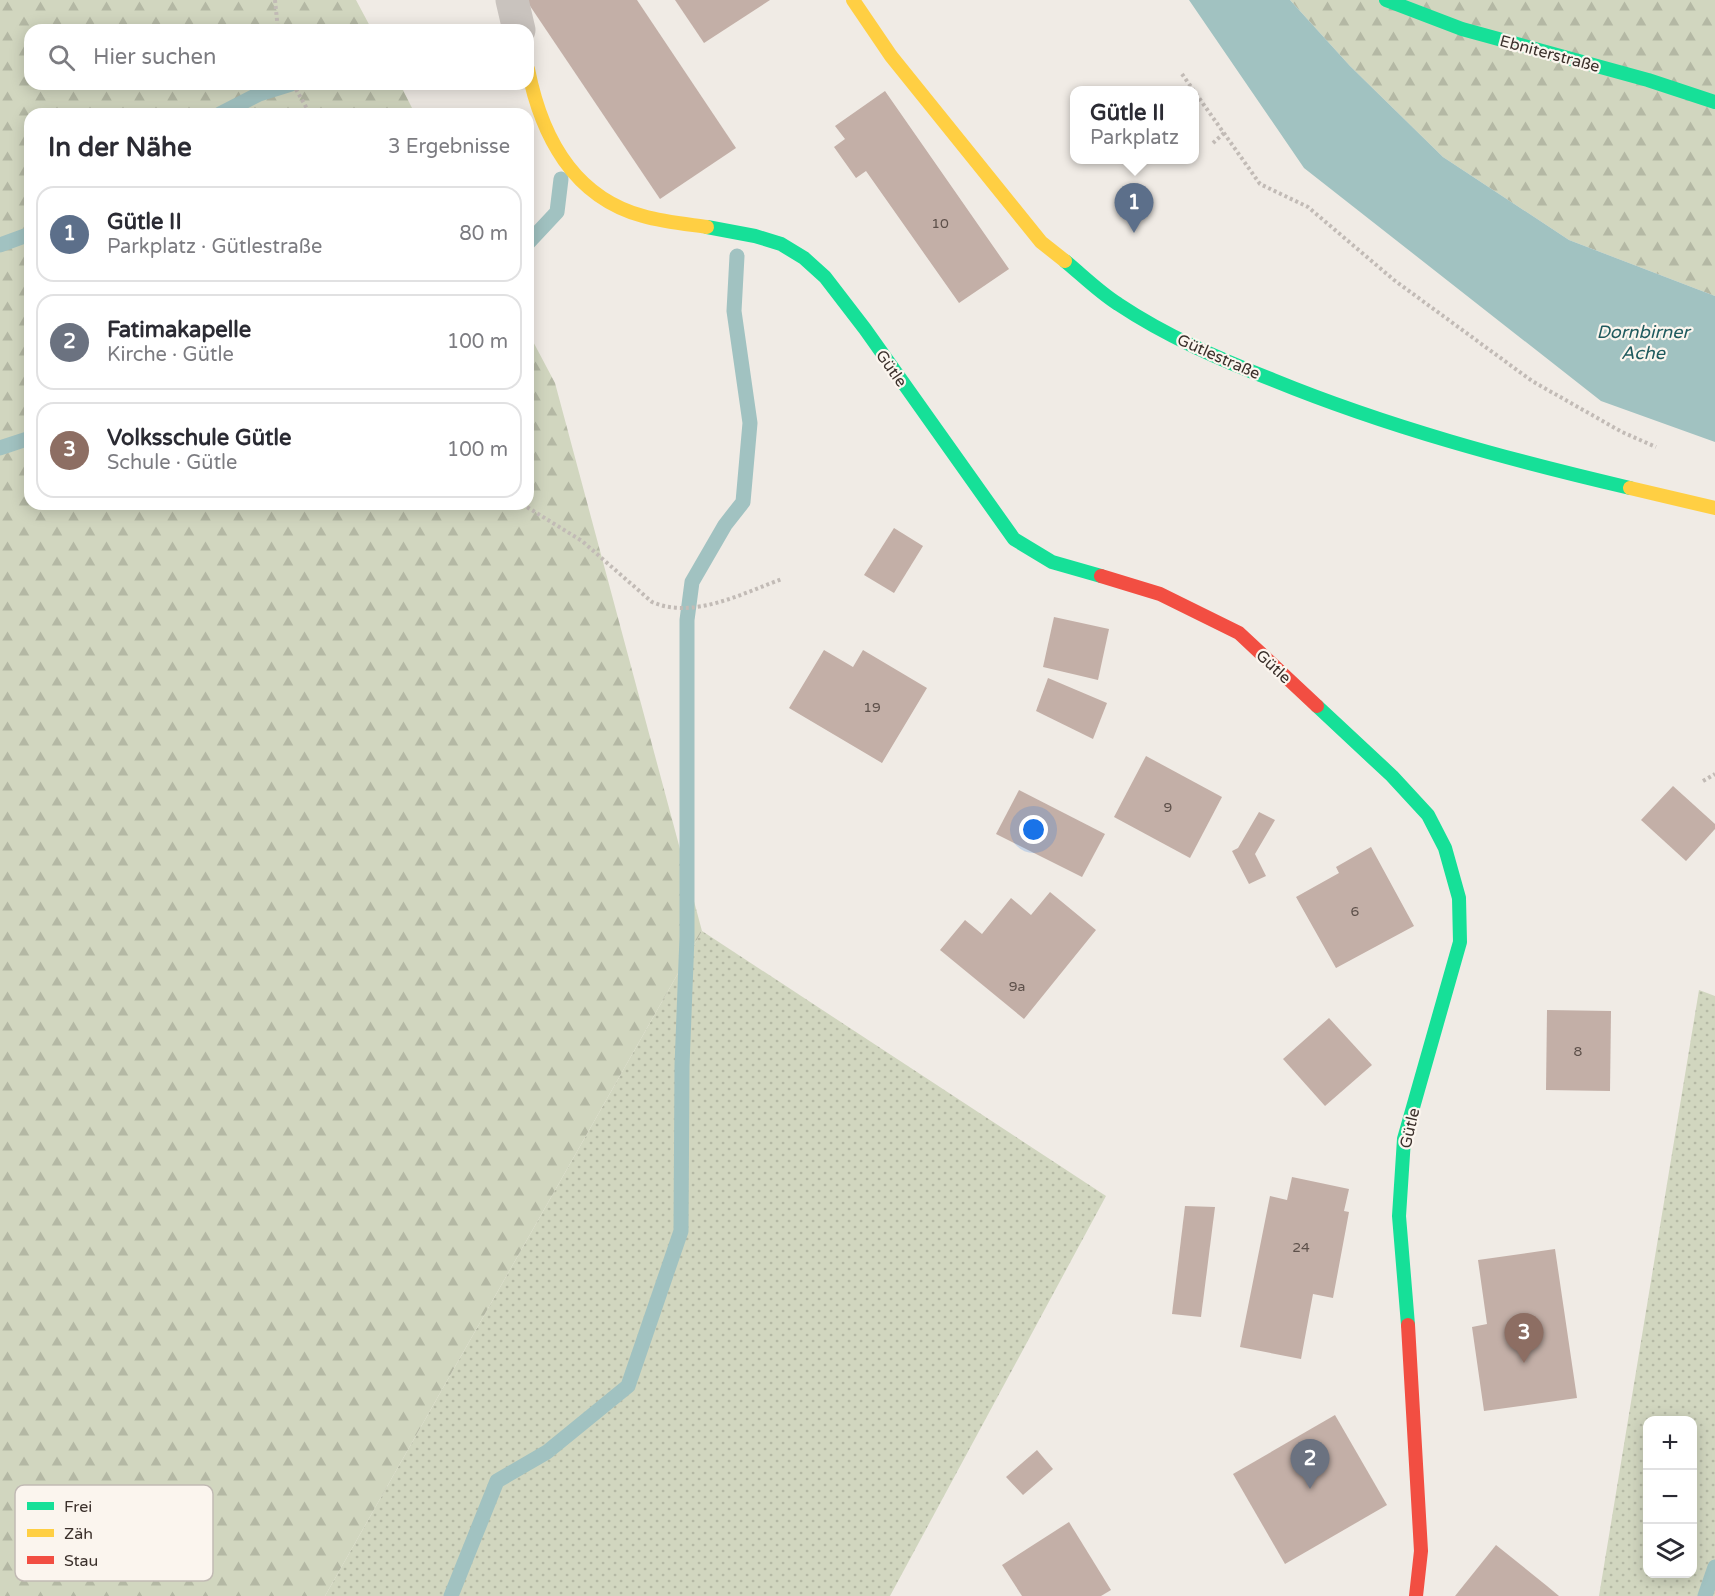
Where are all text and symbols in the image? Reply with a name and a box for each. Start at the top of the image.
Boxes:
search box [24,24,534,90]
street label: Ebniterstraße [1497,31,1602,77]
icon: search [45,41,78,74]
text: Hier suchen [93,44,216,70]
popup [1070,86,1199,164]
text: Gütle II [1090,100,1165,126]
text: Parkplatz [1090,126,1179,150]
text: In der Nähe [48,132,192,163]
text: 3 Ergebnisse [388,135,510,159]
pin: 1 [1114,184,1154,233]
text: Gütle II [107,209,182,235]
house number: 10 [931,215,949,232]
text: 1 [63,222,76,246]
text: 80 m [459,222,508,246]
text: Parkplatz · Gütlestraße [107,235,322,259]
text: Fatimakapelle [107,317,251,343]
water label: Dornbirner Ache [1597,321,1691,364]
text: 2 [63,330,76,354]
text: 100 m [447,330,508,354]
street label: Gütlestraße [1174,330,1263,384]
text: Kirche · Gütle [107,343,234,367]
street label: Gütle [871,346,911,391]
text: Volksschule Gütle [107,425,291,451]
text: 3 [63,438,76,462]
text: 100 m [447,438,508,462]
text: Schule · Gütle [107,451,237,475]
street label: Gütle [1251,645,1295,688]
house number: 19 [863,699,881,716]
house number: 9 [1164,799,1172,816]
your location [1019,815,1048,844]
house number: 6 [1351,903,1360,920]
house number: 9a [1009,978,1025,995]
house number: 8 [1574,1043,1583,1060]
street label: Gütle [1396,1106,1424,1150]
house number: 24 [1292,1239,1310,1256]
pin: 3 [1504,1314,1544,1363]
map controls [1643,1416,1697,1578]
button: + [1643,1416,1697,1470]
pin: 2 [1290,1440,1330,1489]
button: − [1643,1470,1697,1524]
legend [15,1485,213,1581]
text: Frei [64,1497,92,1517]
text: Zäh [64,1524,93,1544]
button: layers [1643,1524,1697,1578]
text: Stau [64,1551,98,1571]

